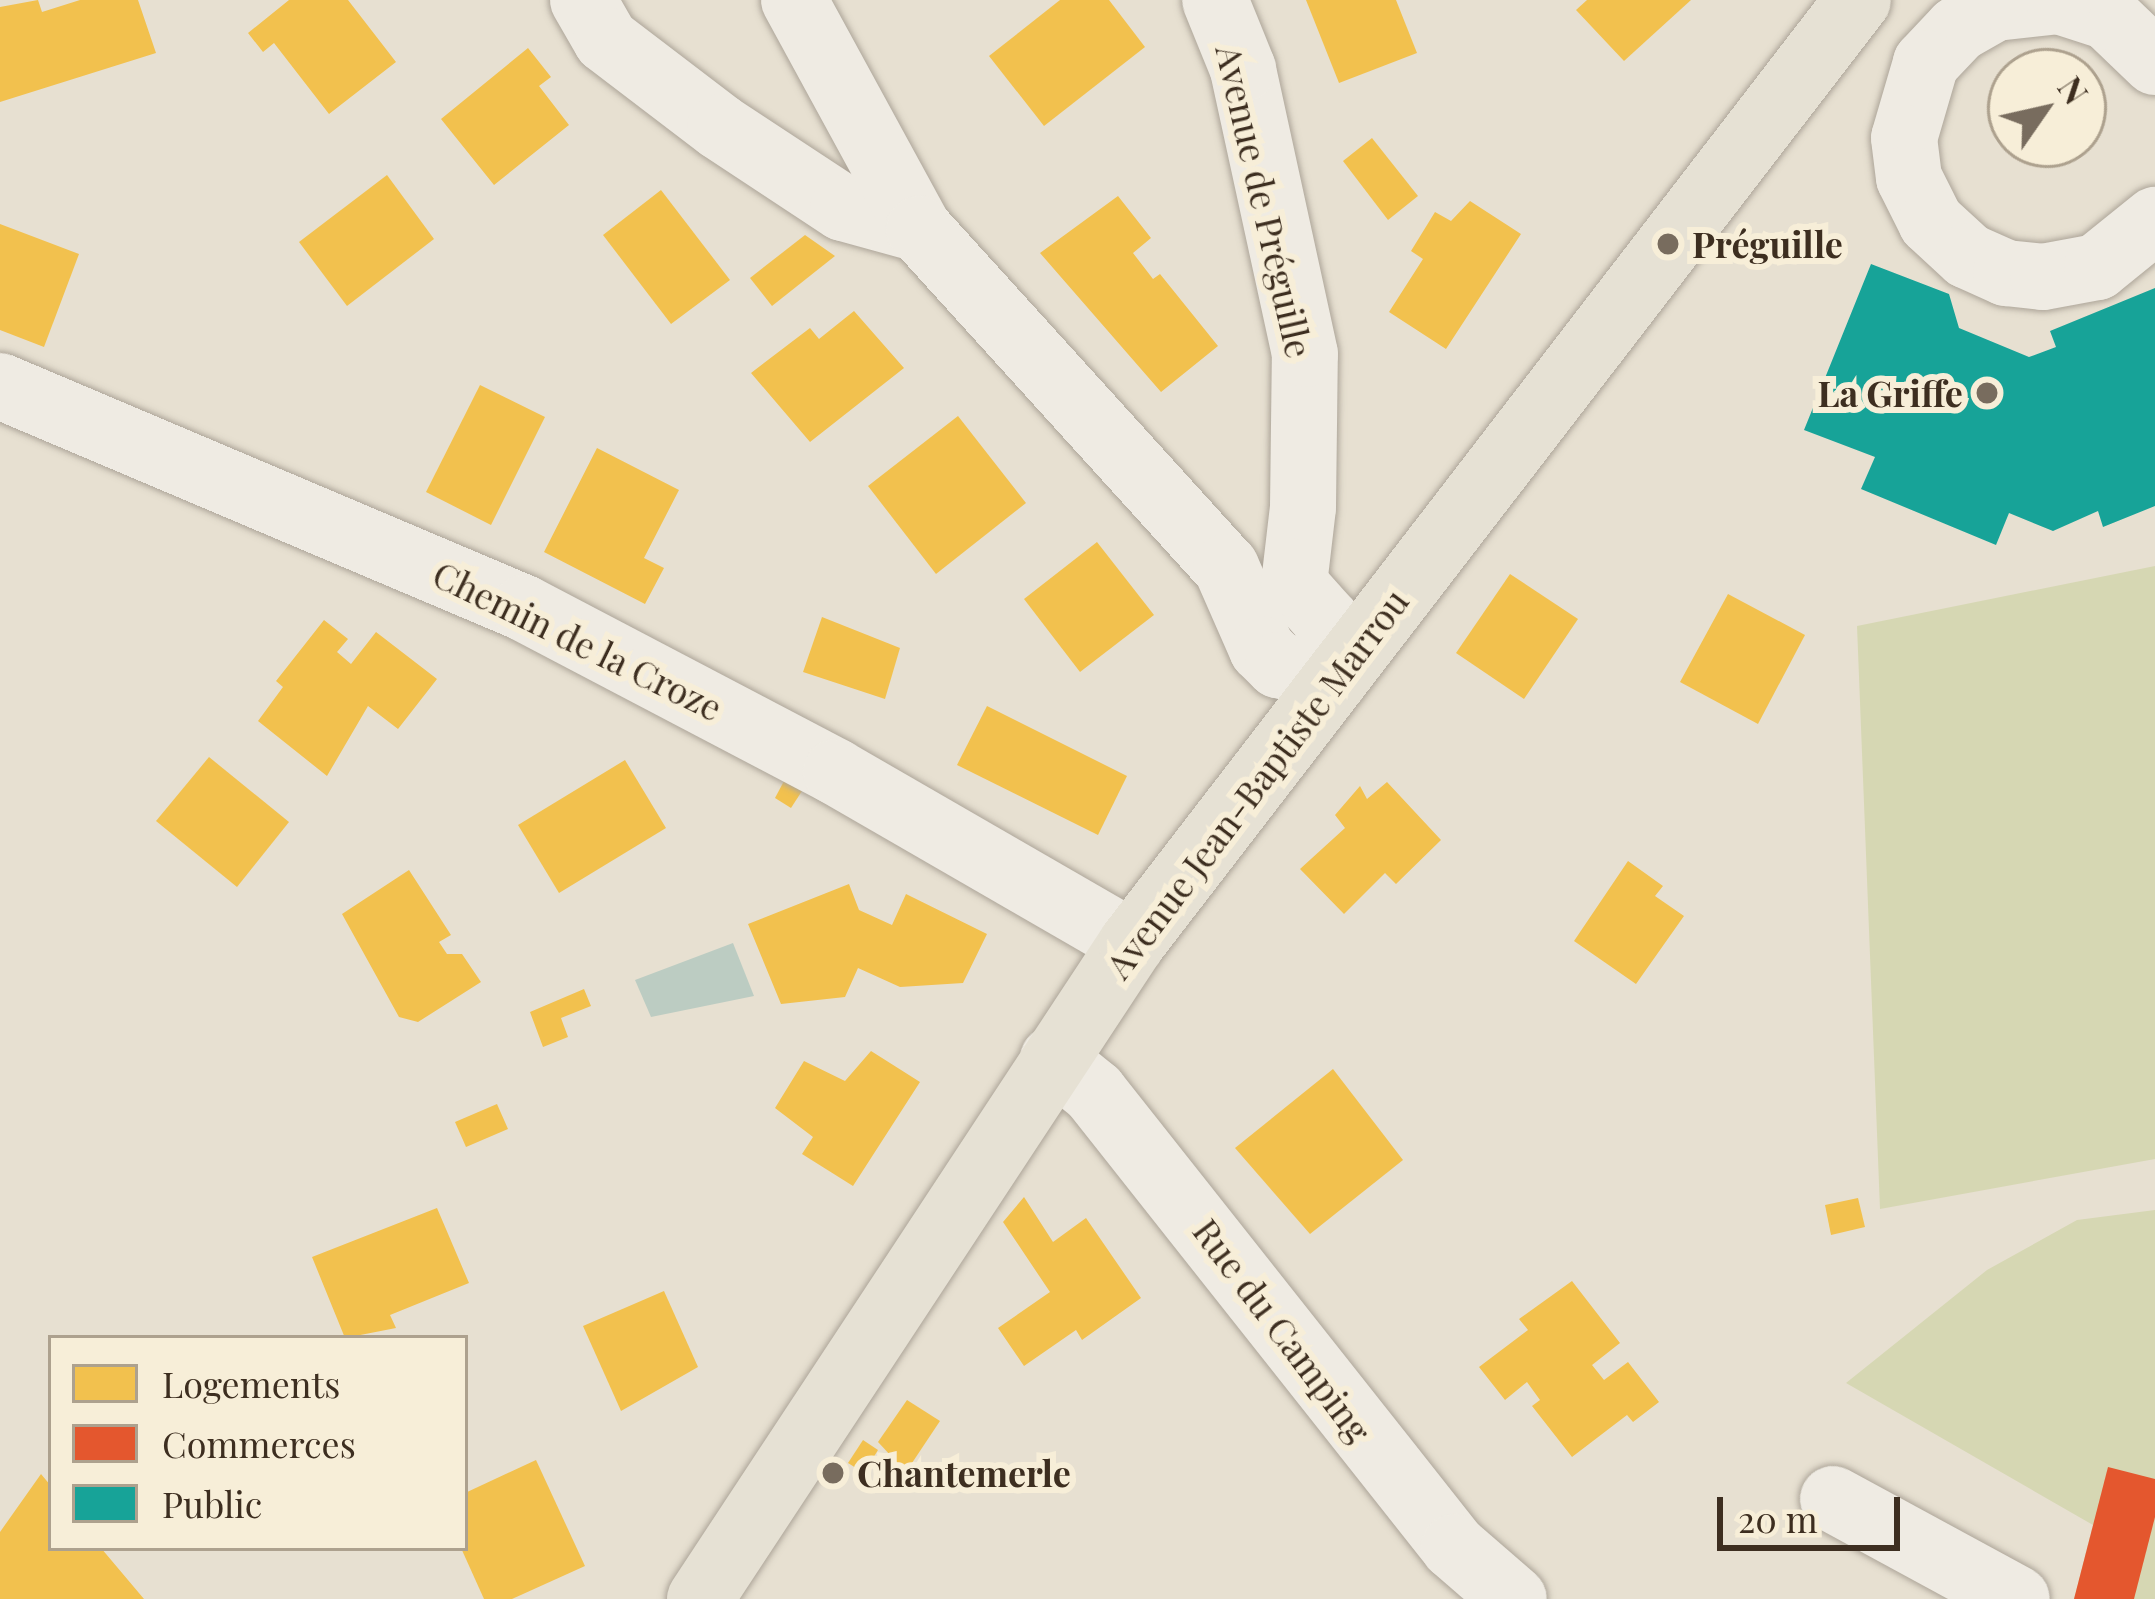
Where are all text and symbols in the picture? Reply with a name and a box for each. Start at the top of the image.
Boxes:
street label: Avenue de Préguille [1208,41,1322,361]
north arrow [1987,48,2107,168]
text: N [2049,67,2099,112]
place label: Préguille [1692,222,1843,266]
marker: Préguille [1655,231,1681,257]
place label: La Griffe [1817,371,1963,415]
marker: La Griffe [1974,380,2000,406]
street label: Chemin de la Croze [426,551,730,729]
street label: Avenue Jean-Baptiste Marrou [1096,580,1416,986]
street label: Rue du Camping [1185,1210,1381,1450]
legend [48,1335,468,1551]
text: Logements [162,1359,340,1407]
text: Commerces [162,1419,356,1467]
place label: Chantemerle [857,1451,1071,1495]
marker: Chantemerle [820,1460,846,1486]
scale bar [1723,1473,1906,1547]
text: Public [162,1479,262,1527]
text: 20 m [1738,1494,1818,1542]

